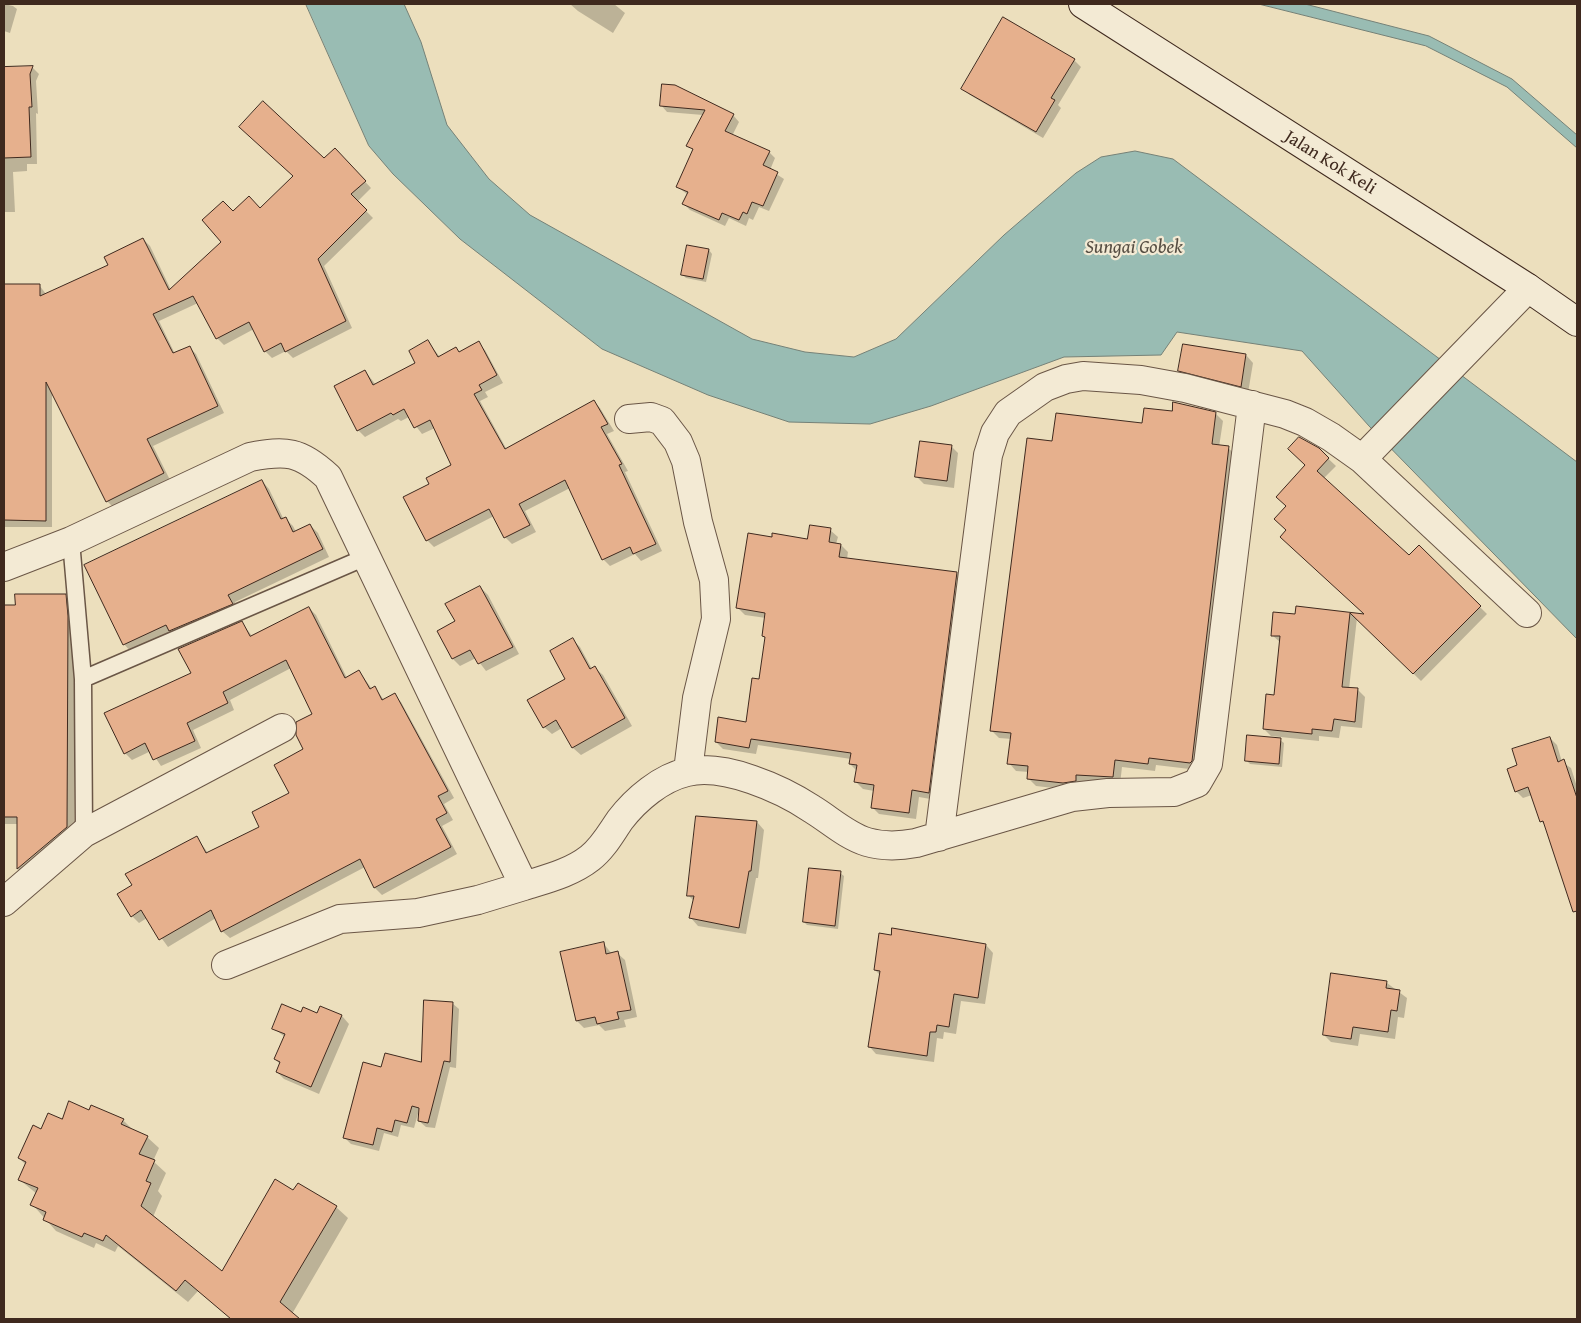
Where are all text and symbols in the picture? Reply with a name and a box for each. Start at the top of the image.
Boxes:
street label: Jalan Kok Keli [1280,126,1380,200]
water label: Sungai Gobek [1085,237,1183,259]

